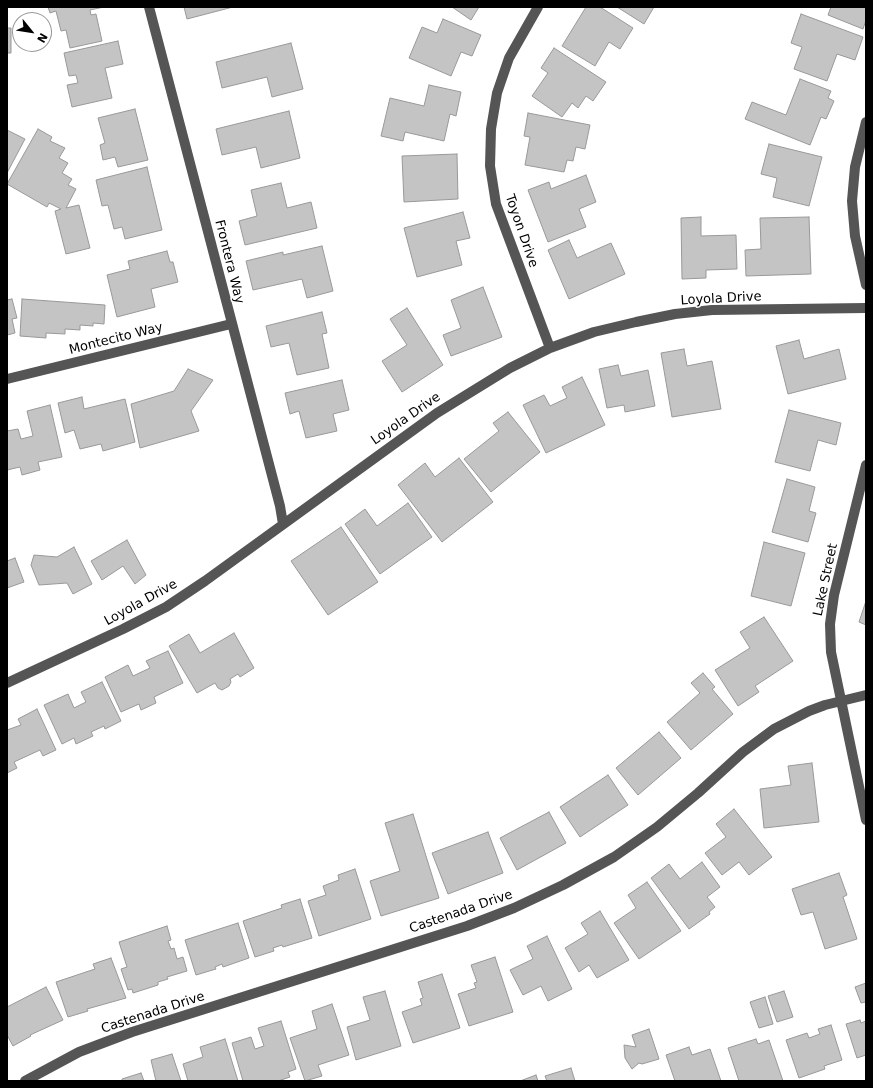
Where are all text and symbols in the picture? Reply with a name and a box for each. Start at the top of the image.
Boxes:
north arrow [12,12,52,52]
text: N [34,31,50,45]
street label: Toyon Drive [501,192,541,270]
street label: Frontera Way [211,218,247,306]
street label: Loyola Drive [680,289,762,309]
street label: Montecito Way [67,320,165,358]
street label: Loyola Drive [368,389,444,449]
street label: Lake Street [811,542,841,618]
street label: Loyola Drive [102,577,180,629]
street label: Castenada Drive [407,887,515,937]
street label: Castenada Drive [99,989,207,1037]

